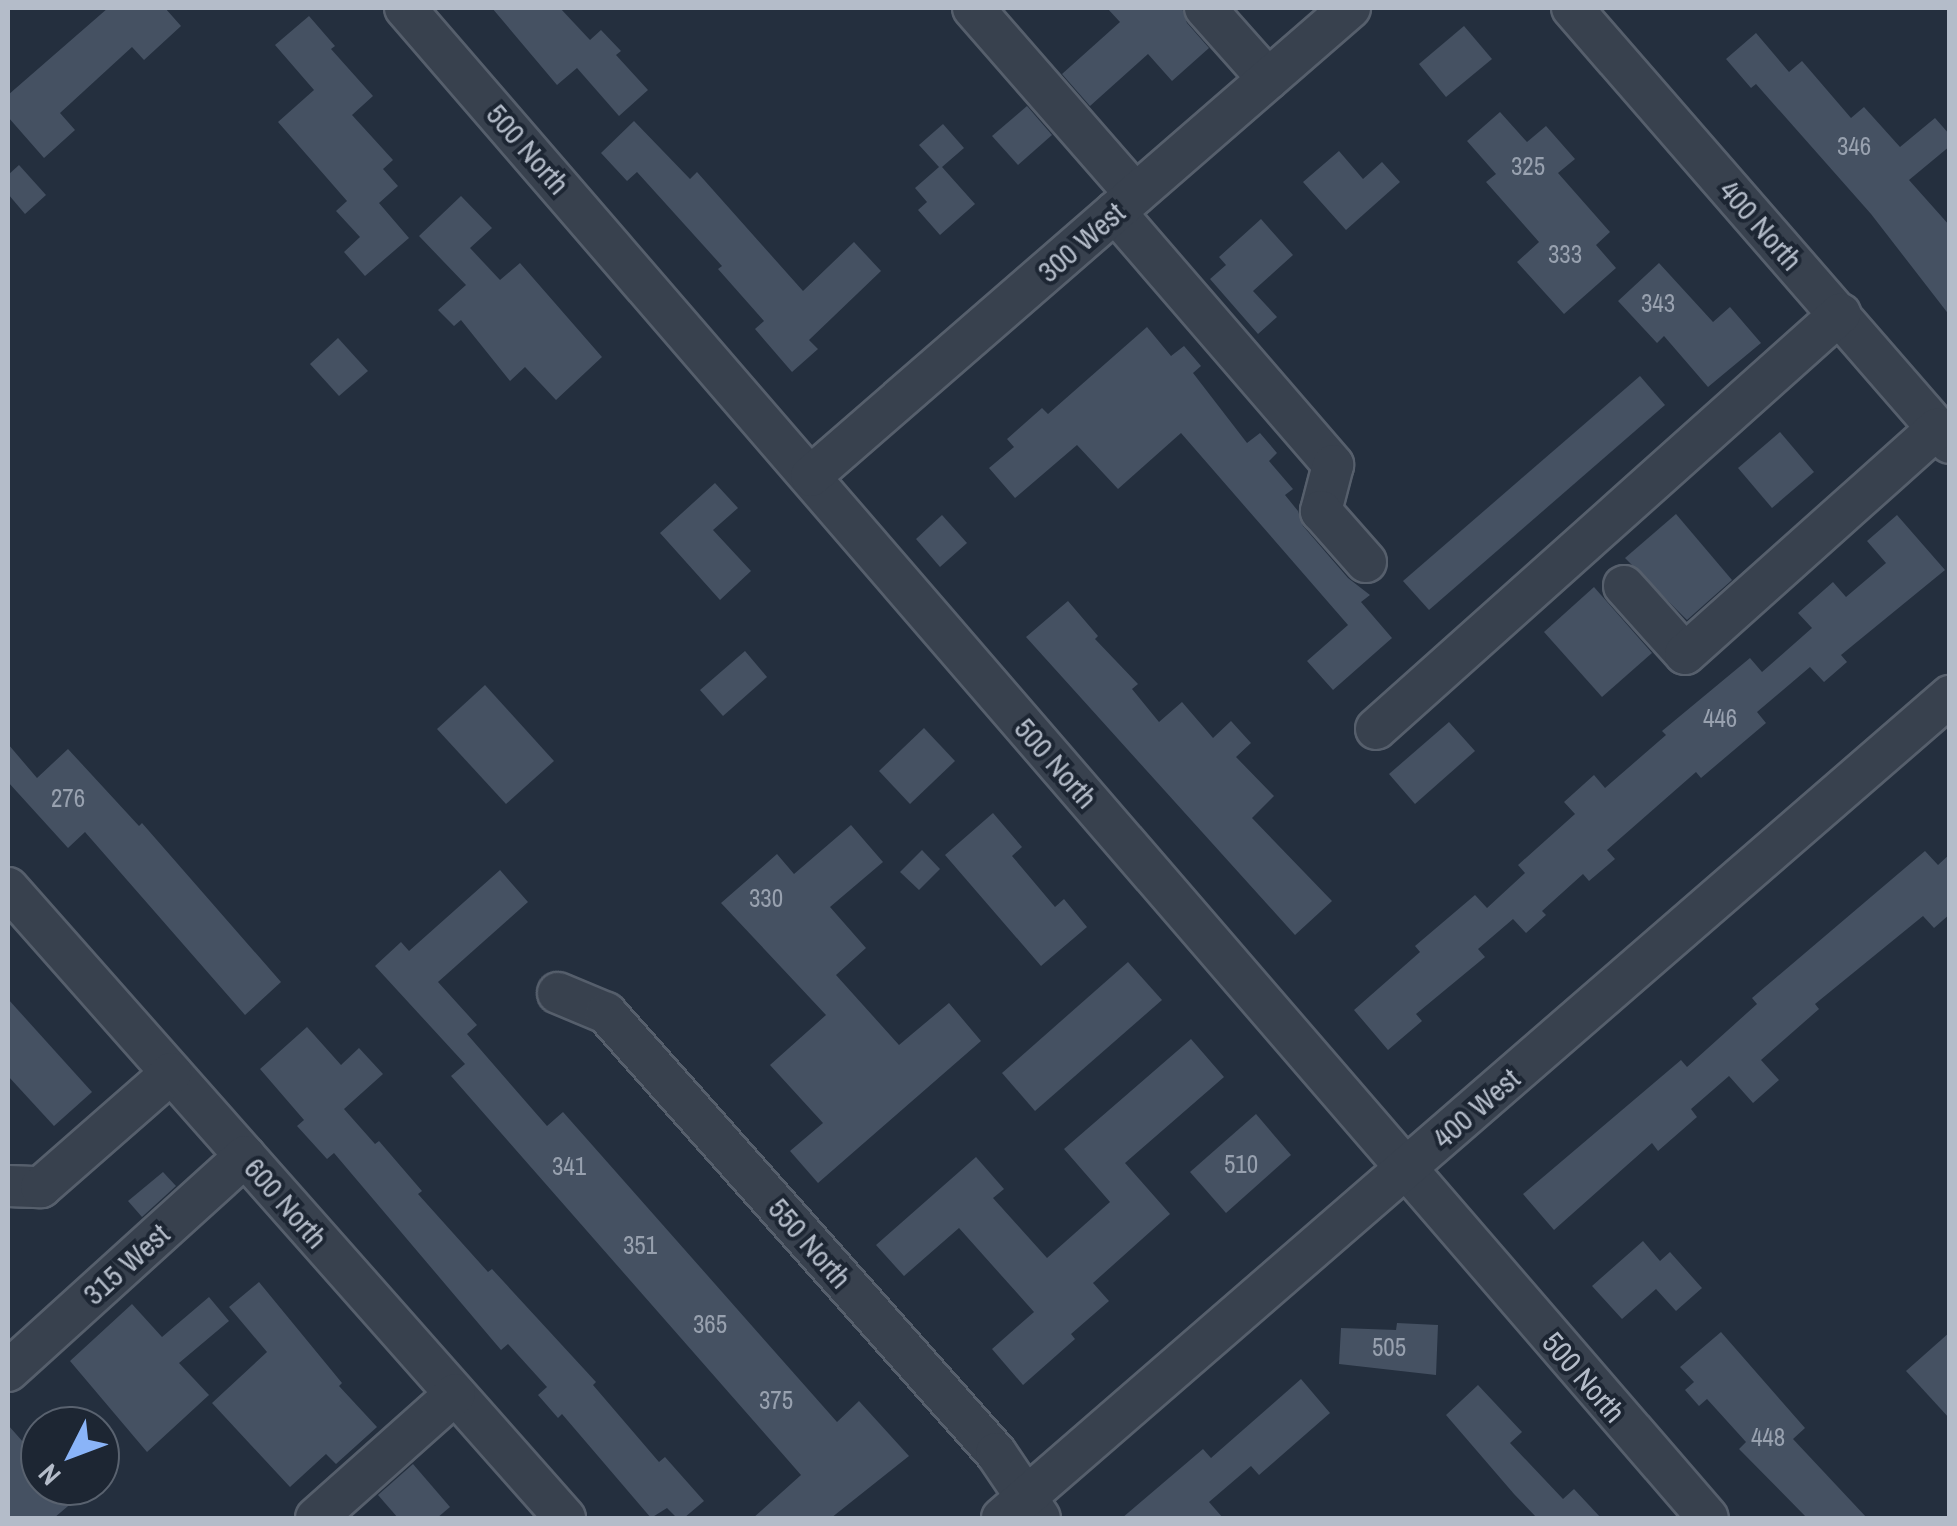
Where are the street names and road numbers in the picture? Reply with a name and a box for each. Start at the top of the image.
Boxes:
street label: 500 North [479,96,577,202]
street label: 400 North [1712,172,1810,278]
street label: 300 West [1030,194,1132,290]
street label: 500 North [1007,710,1105,816]
street label: 400 West [1425,1060,1527,1156]
street label: 600 North [237,1150,335,1256]
street label: 550 North [761,1190,859,1296]
street label: 315 West [75,1216,177,1312]
street label: 500 North [1535,1324,1633,1430]

